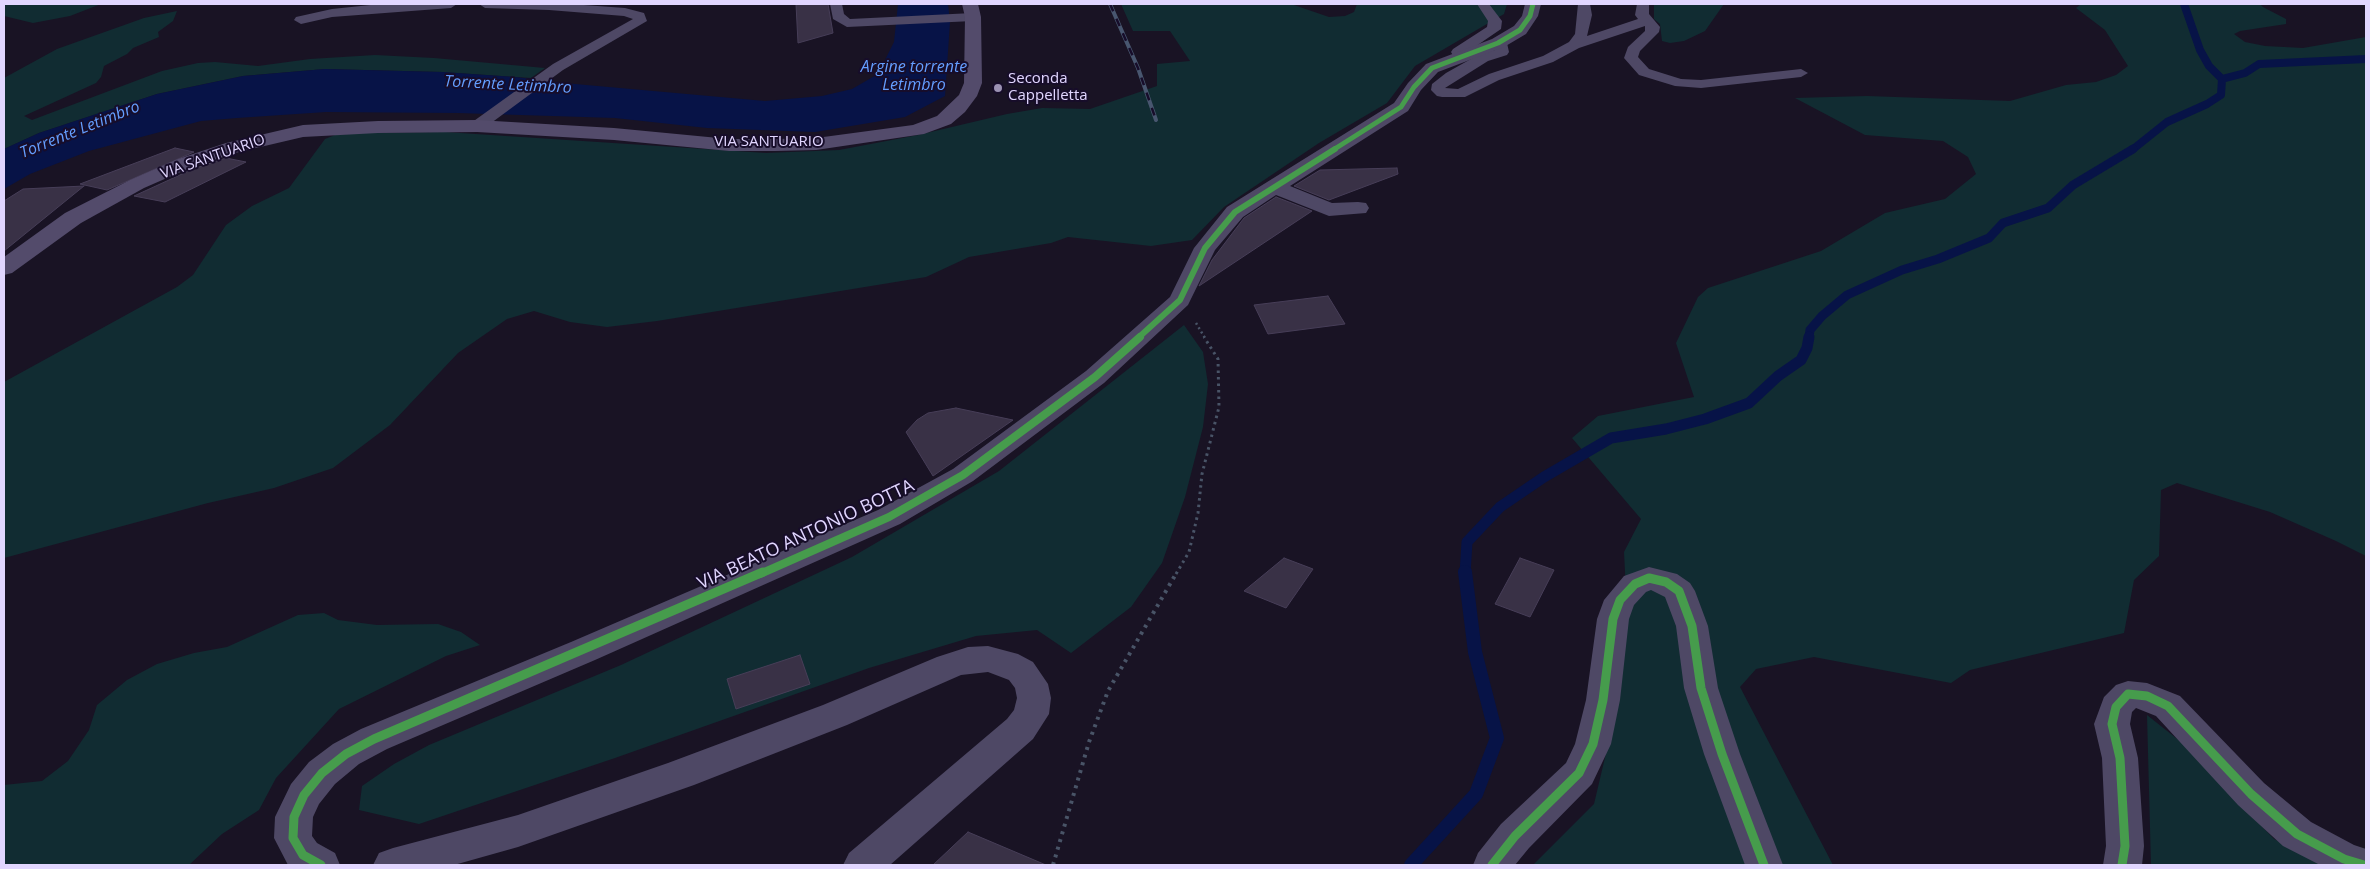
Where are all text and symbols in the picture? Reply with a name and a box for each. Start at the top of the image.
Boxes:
water label: Argine torrente Letimbro [861,57,967,95]
place label: Seconda Cappelletta [1008,70,1088,105]
water label: Torrente Letimbro [444,72,572,98]
marker: Seconda Cappelletta [992,82,1004,94]
water label: Torrente Letimbro [17,97,143,163]
street label: VIA SANTUARIO [158,131,268,183]
street label: VIA SANTUARIO [714,133,824,151]
street label: VIA BEATO ANTONIO BOTTA [694,475,918,595]

